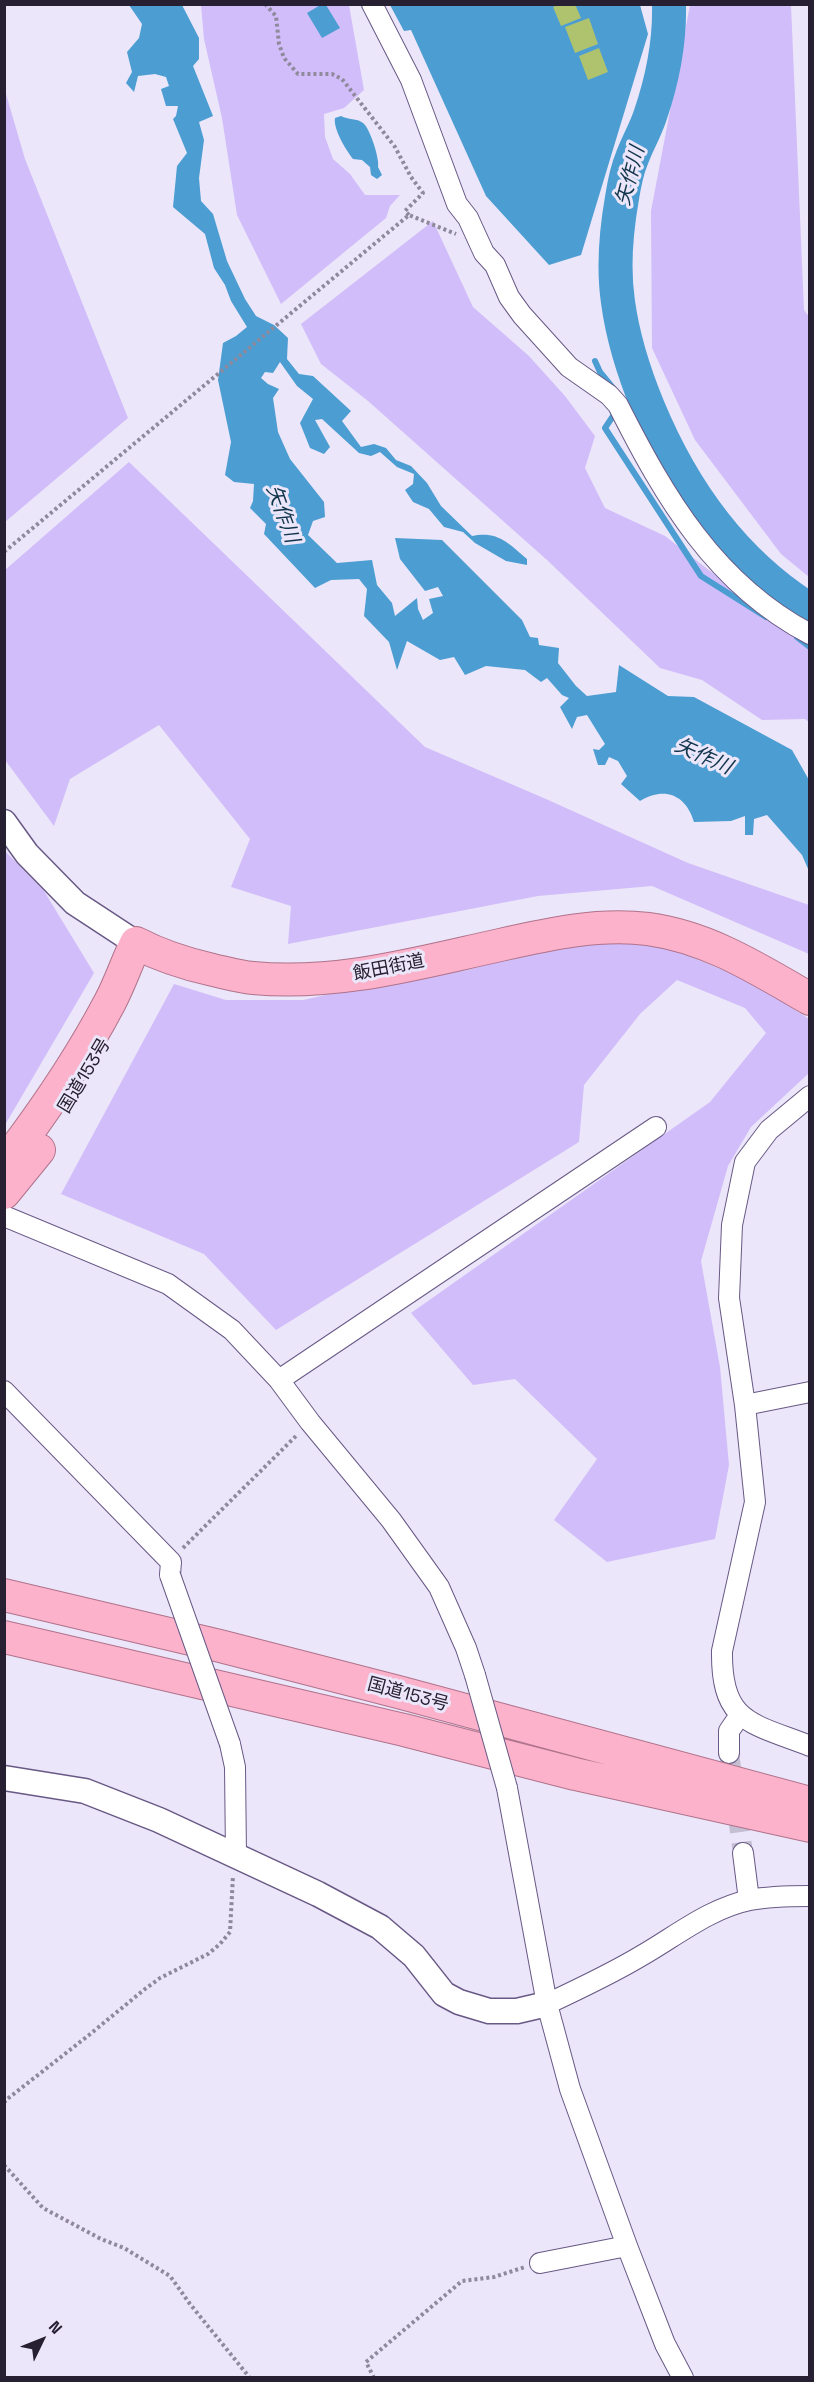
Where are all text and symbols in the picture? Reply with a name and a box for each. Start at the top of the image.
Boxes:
water label: 矢作川 [612,144,650,208]
water label: 矢作川 [260,482,304,546]
water label: 矢作川 [671,734,735,780]
street label: 飯田街道 [352,951,426,985]
street label: 国道153号 [54,1035,116,1117]
street label: 国道153号 [365,1674,451,1716]
north arrow [12,2310,72,2370]
text: N [44,2316,67,2338]

